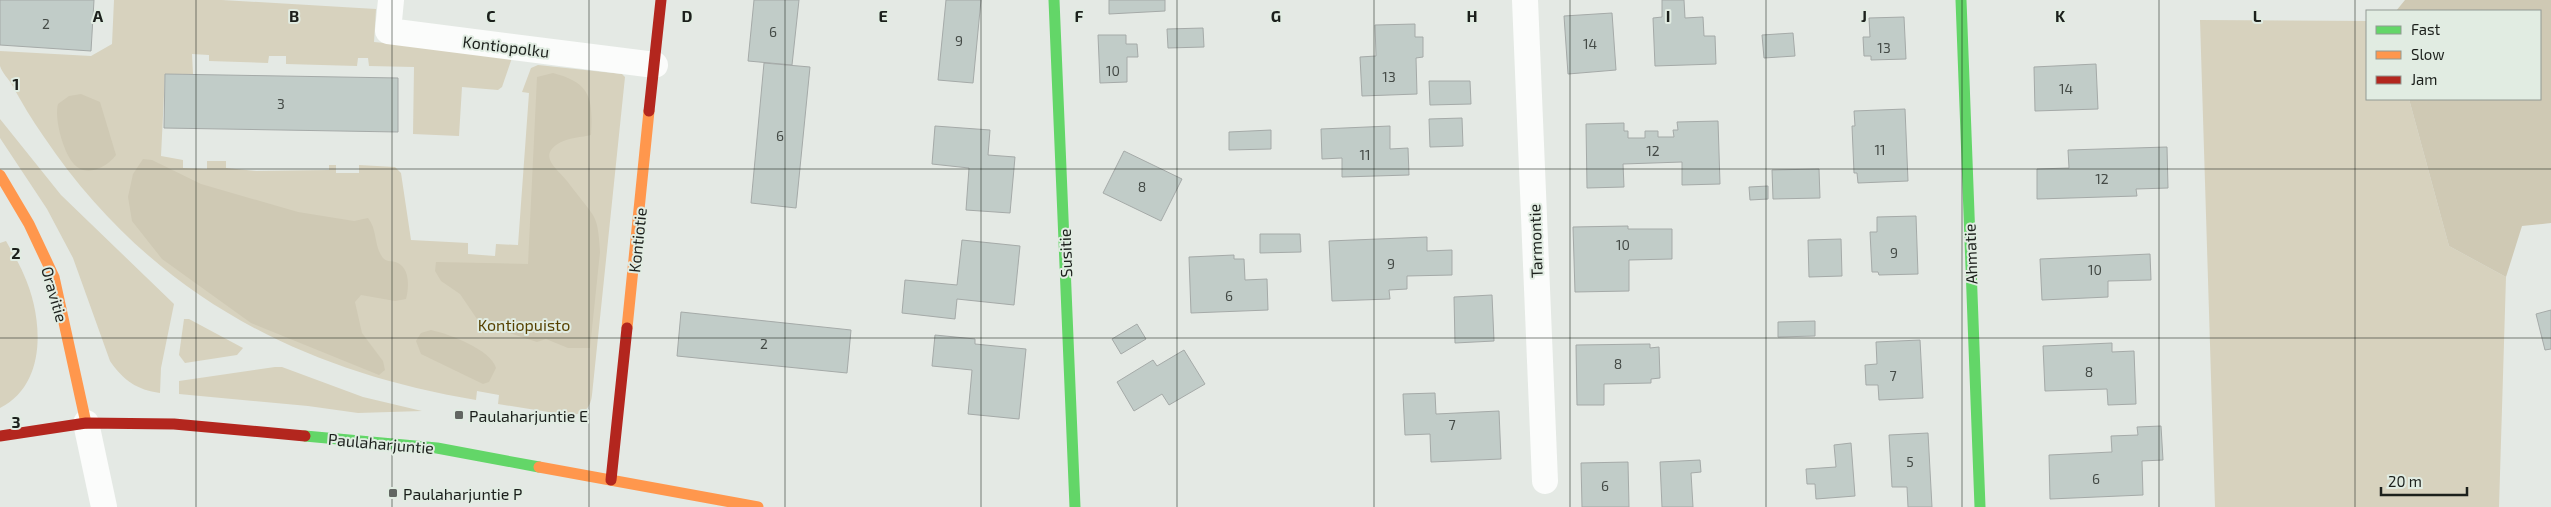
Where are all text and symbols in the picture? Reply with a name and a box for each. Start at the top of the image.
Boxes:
text: A [93,6,104,25]
text: B [289,6,299,25]
text: C [486,6,496,25]
text: D [682,6,693,25]
text: E [878,6,888,25]
text: F [1075,6,1084,25]
text: G [1271,6,1281,25]
text: H [1466,6,1478,25]
text: I [1666,6,1670,25]
text: J [1861,6,1867,25]
text: K [2055,6,2066,25]
text: L [2253,6,2262,25]
legend [2366,10,2541,100]
house number: 2 [42,15,50,32]
text: Fast [2411,20,2441,38]
house number: 6 [769,23,777,40]
street label: Kontiopolku [462,31,550,61]
house number: 9 [955,32,963,49]
house number: 14 [1583,35,1597,52]
house number: 13 [1877,39,1891,56]
text: Slow [2411,45,2445,63]
house number: 10 [1106,62,1120,79]
house number: 13 [1382,68,1396,85]
text: Jam [2411,70,2437,88]
text: 1 [13,74,19,93]
house number: 14 [2059,80,2073,97]
house number: 3 [277,95,285,112]
house number: 6 [776,127,784,144]
house number: 11 [1874,141,1886,158]
house number: 12 [1646,142,1660,159]
house number: 11 [1359,146,1371,163]
house number: 12 [2095,170,2109,187]
house number: 8 [1138,178,1146,195]
street label: Tarmontie [1524,204,1546,278]
street label: Kontiotie [624,206,650,274]
street label: Ahmatie [1959,223,1981,285]
street label: Susitie [1055,228,1075,278]
house number: 10 [1616,236,1630,253]
text: 2 [11,243,21,262]
house number: 9 [1890,244,1898,261]
house number: 9 [1387,255,1395,272]
house number: 10 [2088,261,2102,278]
street label: Oravitie [38,264,72,324]
house number: 6 [1225,287,1233,304]
park label: Kontiopuisto [478,315,570,334]
house number: 2 [760,335,768,352]
house number: 8 [1614,355,1622,372]
house number: 8 [2085,363,2093,380]
house number: 7 [1889,367,1897,384]
place label: Paulaharjuntie E [469,406,588,426]
marker: Paulaharjuntie E [453,409,465,421]
text: 3 [11,412,21,431]
house number: 7 [1448,416,1456,433]
street label: Paulaharjuntie [327,429,435,458]
house number: 5 [1906,453,1914,470]
scale bar [2381,464,2467,496]
house number: 6 [2092,470,2100,487]
text: 20 m [2388,472,2422,490]
house number: 6 [1601,477,1609,494]
place label: Paulaharjuntie P [403,484,522,504]
marker: Paulaharjuntie P [387,487,399,499]

